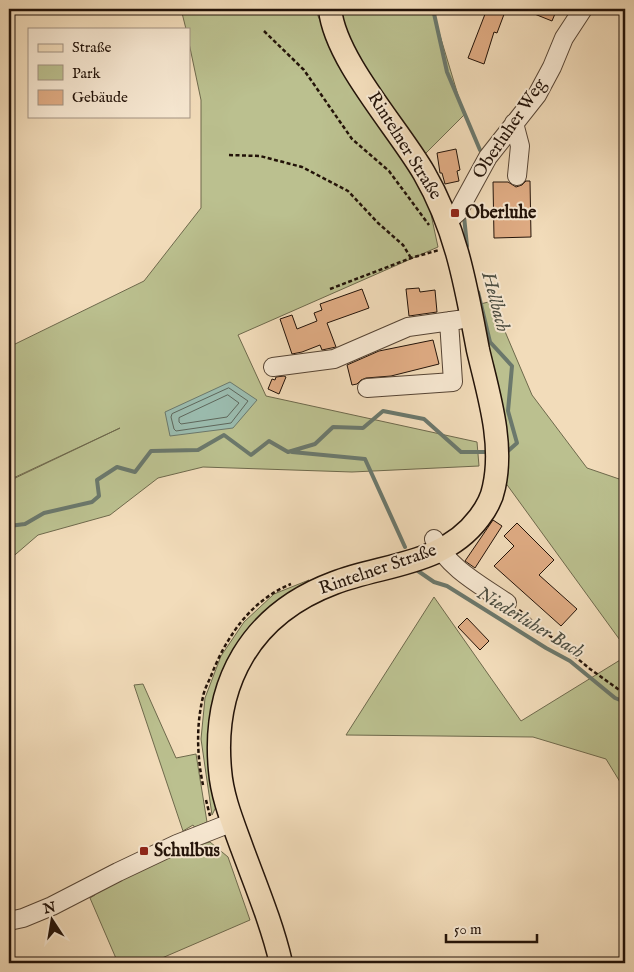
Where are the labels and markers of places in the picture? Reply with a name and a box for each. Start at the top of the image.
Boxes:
place label: Oberluhe [465,202,537,225]
marker: Oberluhe [449,207,461,219]
place label: Schulbus [154,840,221,863]
marker: Schulbus [138,845,150,857]

